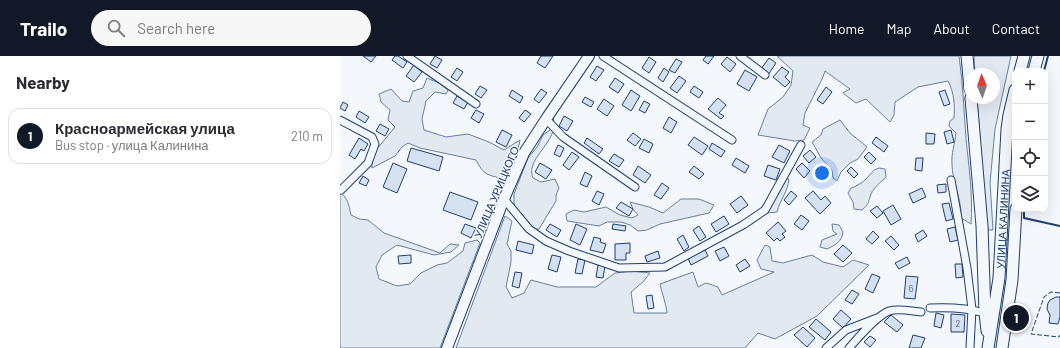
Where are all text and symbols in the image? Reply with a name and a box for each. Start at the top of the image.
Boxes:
search box [91,10,371,46]
text: Trailo [20,17,67,40]
icon: search [105,17,127,39]
text: Search here [137,19,215,37]
text: Home [829,20,865,37]
text: Map [887,20,911,37]
text: About [933,20,970,37]
text: Contact [992,20,1040,37]
north arrow [964,68,1000,104]
map controls [1012,68,1048,212]
button: + [1012,68,1048,104]
text: Nearby [16,72,70,92]
button: − [1012,104,1048,140]
text: Красноармейская улица [55,119,235,137]
text: 1 [28,128,32,144]
text: 210 m [291,128,323,144]
text: Bus stop · улица Калинина [55,137,209,153]
button: locate [1012,140,1048,176]
street label: УЛИЦА УРИЦКОГО [471,144,521,240]
your location [812,163,832,183]
street label: УЛИЦА КАЛИНИНА [993,168,1011,269]
button: layers [1012,176,1048,212]
house number: 6 [909,283,914,294]
pin: 1 [1003,303,1029,333]
house number: 2 [956,318,961,329]

